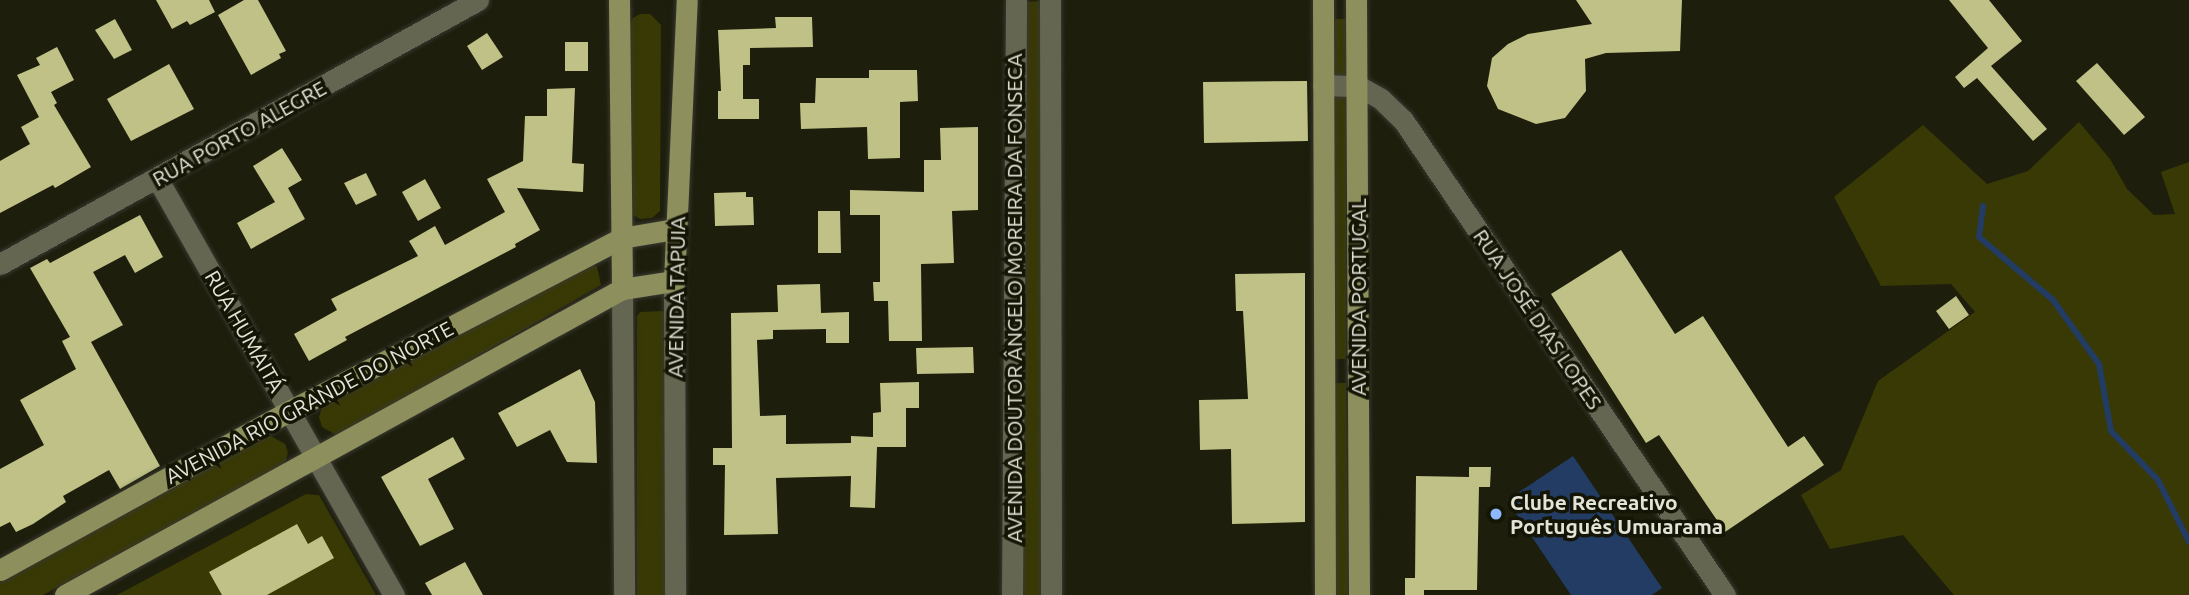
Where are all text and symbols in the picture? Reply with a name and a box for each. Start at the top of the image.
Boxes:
street label: AVENIDA DOUTOR ÂNGELO MOREIRA DA FONSECA [1001,53,1027,543]
street label: RUA PORTO ALEGRE [148,75,330,191]
street label: AVENIDA PORTUGAL [1345,198,1371,396]
street label: AVENIDA TAPUIA [662,216,690,378]
street label: RUA JOSÉ DIAS LOPES [1468,224,1608,414]
street label: RUA HUMAITÁ [200,266,290,396]
street label: AVENIDA RIO GRANDE DO NORTE [161,315,457,489]
place label: Clube Recreativo Português Umuarama [1510,489,1723,539]
marker: Clube Recreativo Português Umuarama [1488,506,1504,522]

